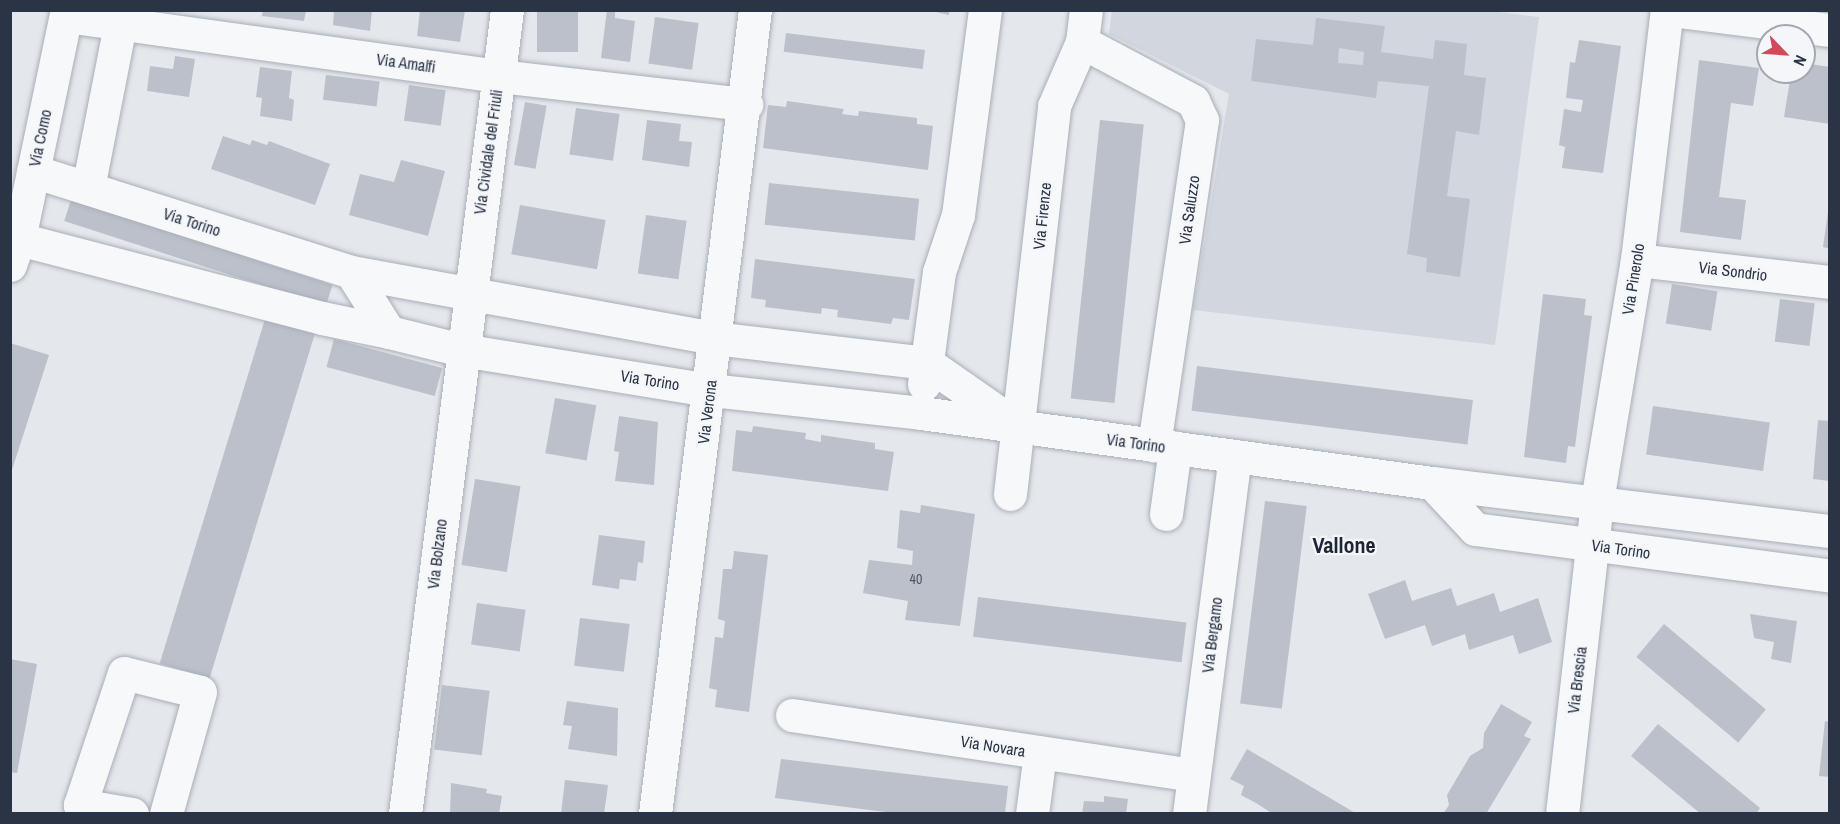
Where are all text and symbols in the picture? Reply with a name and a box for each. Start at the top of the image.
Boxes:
north arrow [1756,24,1816,84]
street label: Via Amalfi [375,49,437,77]
text: N [1789,52,1812,70]
street label: Via Cividale del Friuli [470,88,506,216]
street label: Via Como [25,108,55,168]
street label: Via Saluzzo [1175,174,1203,246]
street label: Via Firenze [1029,181,1055,251]
street label: Via Torino [161,204,223,240]
street label: Via Pinerolo [1618,242,1648,316]
street label: Via Sondrio [1698,257,1768,285]
street label: Via Torino [619,366,681,394]
street label: Via Verona [694,379,720,445]
street label: Via Torino [1105,429,1167,457]
street label: Via Bolzano [423,518,451,590]
district label: Vallone [1312,533,1376,559]
street label: Via Torino [1590,535,1652,563]
house number: 40 [910,571,922,587]
street label: Via Bergamo [1198,596,1226,674]
street label: Via Brescia [1563,645,1591,715]
street label: Via Novara [959,731,1027,761]

